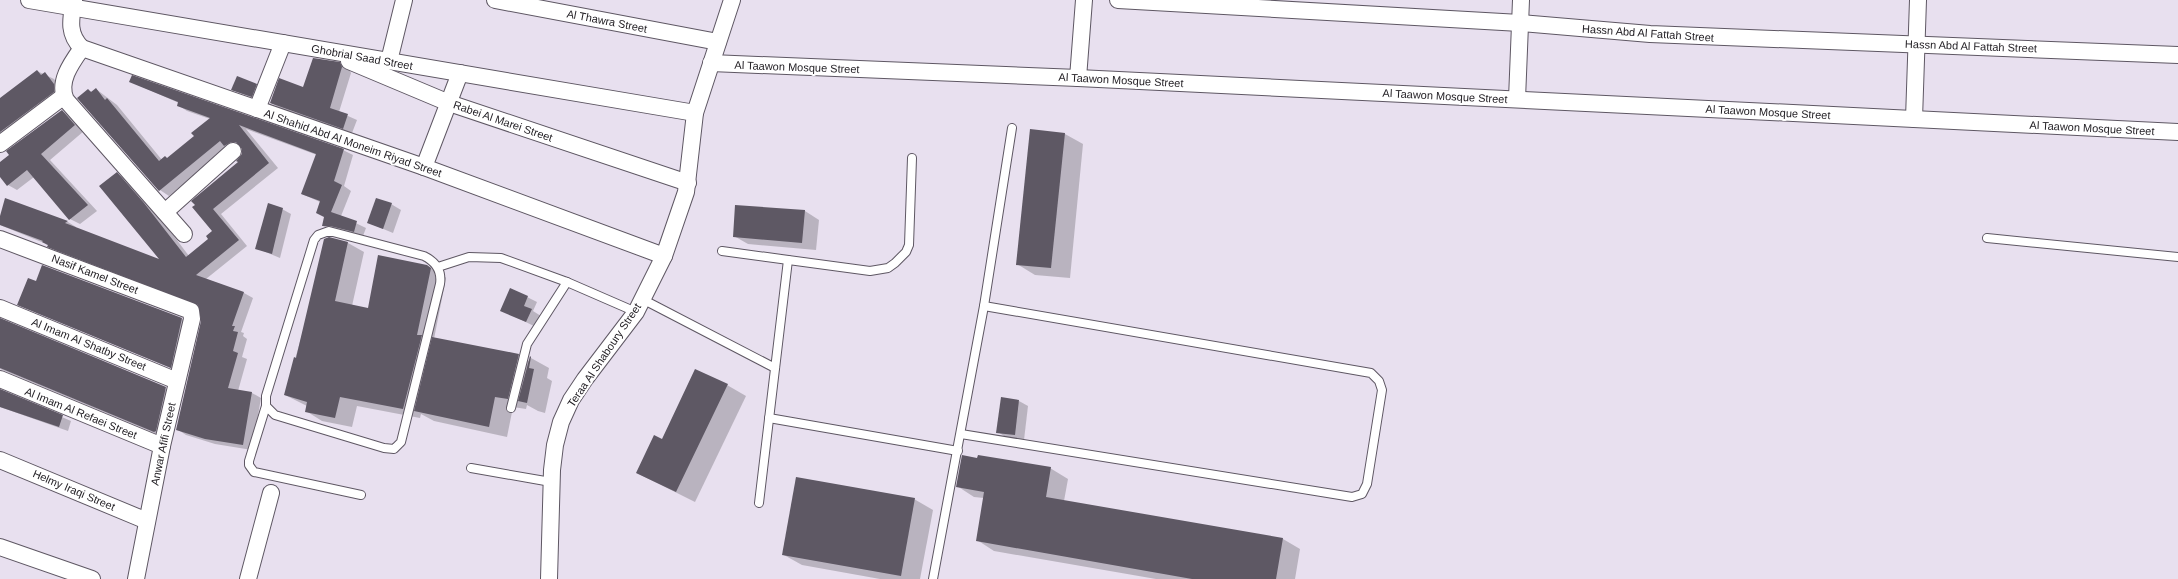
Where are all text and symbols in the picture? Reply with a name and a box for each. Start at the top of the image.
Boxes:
street label: Al Thawra Street [566,7,648,35]
street label: Hassn Abd Al Fattah Street [1582,22,1714,44]
street label: Hassn Abd Al Fattah Street [1905,38,2037,54]
street label: Ghobrial Saad Street [310,42,414,72]
street label: Al Taawon Mosque Street [734,59,860,75]
street label: Al Taawon Mosque Street [1058,71,1184,89]
street label: Al Taawon Mosque Street [1382,87,1508,105]
street label: Rabei Al Marei Street [452,98,554,144]
street label: Al Taawon Mosque Street [1705,103,1831,121]
street label: Al Shahid Abd Al Moneim Riyad Street [263,107,443,179]
street label: Al Taawon Mosque Street [2029,119,2155,137]
street label: Nasif Kamel Street [50,252,140,296]
street label: Teraa Al Shaboury Street [565,301,643,409]
street label: Al Imam Al Shatby Street [30,316,148,372]
street label: Al Imam Al Refaei Street [23,385,139,441]
street label: Anwar Afifi Street [148,401,178,487]
street label: Helmy Iraqi Street [31,467,117,513]

